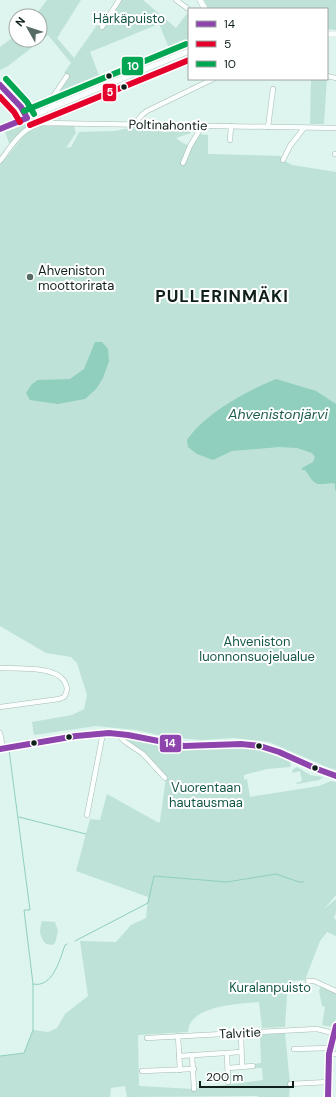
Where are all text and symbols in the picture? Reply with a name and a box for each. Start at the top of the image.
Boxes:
north arrow [8,8,48,48]
legend [188,8,328,80]
park label: Härkäpuisto [93,10,165,27]
text: N [12,14,28,29]
text: 14 [224,16,235,32]
text: 5 [224,36,231,52]
line badge: 10 [121,56,144,76]
text: 10 [224,56,236,72]
text: 10 [127,59,139,73]
unlabelled marker [104,71,114,81]
unlabelled marker [119,82,129,92]
line badge: 5 [102,83,117,102]
text: 5 [107,85,114,99]
street label: Poltinahontie [128,116,208,134]
place label: Ahveniston moottorirata [38,262,114,294]
marker: Ahveniston moottorirata [25,272,35,282]
district label: PULLERINMÄKI [155,285,289,307]
water label: Ahvenistonjärvi [227,405,328,423]
park label: Ahveniston luonnonsuojelualue [199,633,315,665]
unlabelled marker [64,732,74,742]
line badge: 14 [159,734,182,753]
text: 14 [164,736,176,750]
unlabelled marker [29,738,39,748]
unlabelled marker [254,741,264,751]
unlabelled marker [310,763,320,773]
park label: Vuorentaan hautausmaa [169,779,243,811]
park label: Kuralanpuisto [229,979,311,996]
street label: Talvitie [219,1023,261,1043]
scale bar [200,1063,293,1089]
text: 200 m [206,1069,243,1085]

